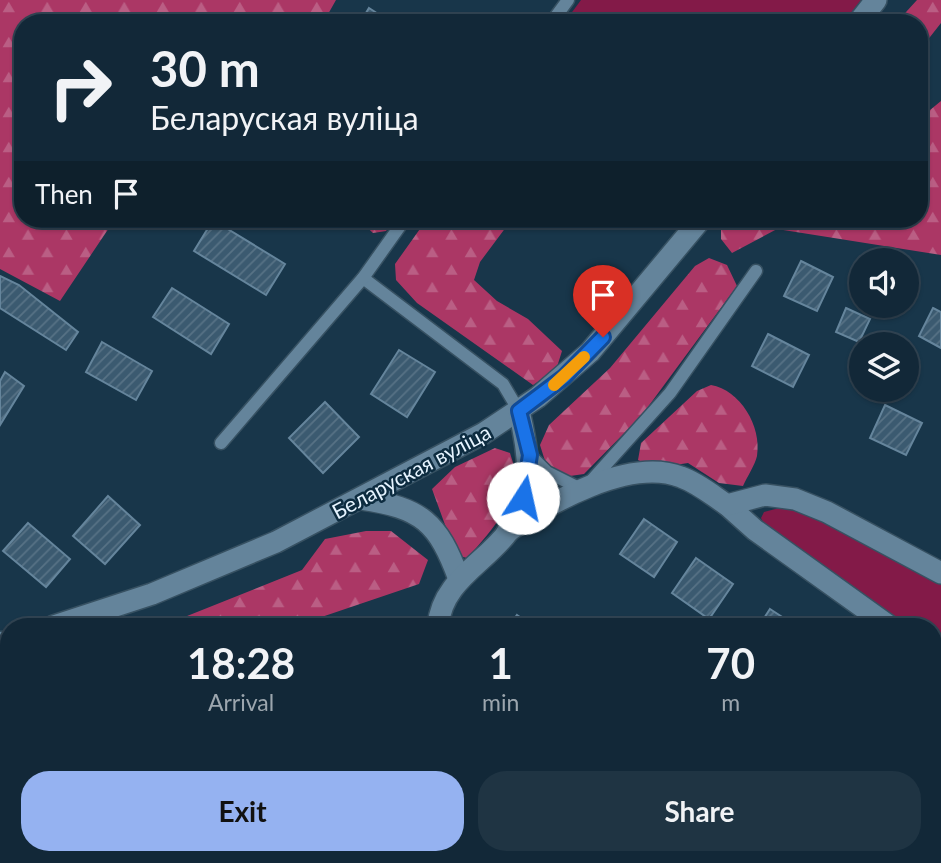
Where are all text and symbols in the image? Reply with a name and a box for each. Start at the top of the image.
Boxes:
text: 30 m [150,39,260,97]
icon: right [35,42,126,133]
text: Беларуская вуліца [150,98,419,137]
icon: arrive [107,175,145,213]
text: Then [35,178,93,210]
map controls [849,248,919,402]
button: sound [849,248,919,318]
pin [573,265,633,337]
icon: arrive [584,276,622,314]
button: layers [849,332,919,402]
street label: Беларуская вуліца [327,419,495,523]
position arrow [486,461,560,535]
text: 18:28 [187,638,295,688]
text: 1 [489,638,513,688]
text: 70 [706,638,755,688]
text: Arrival [208,688,274,716]
text: min [482,688,519,716]
text: m [721,688,740,716]
button: Exit [21,771,464,851]
button: Share [478,771,921,851]

